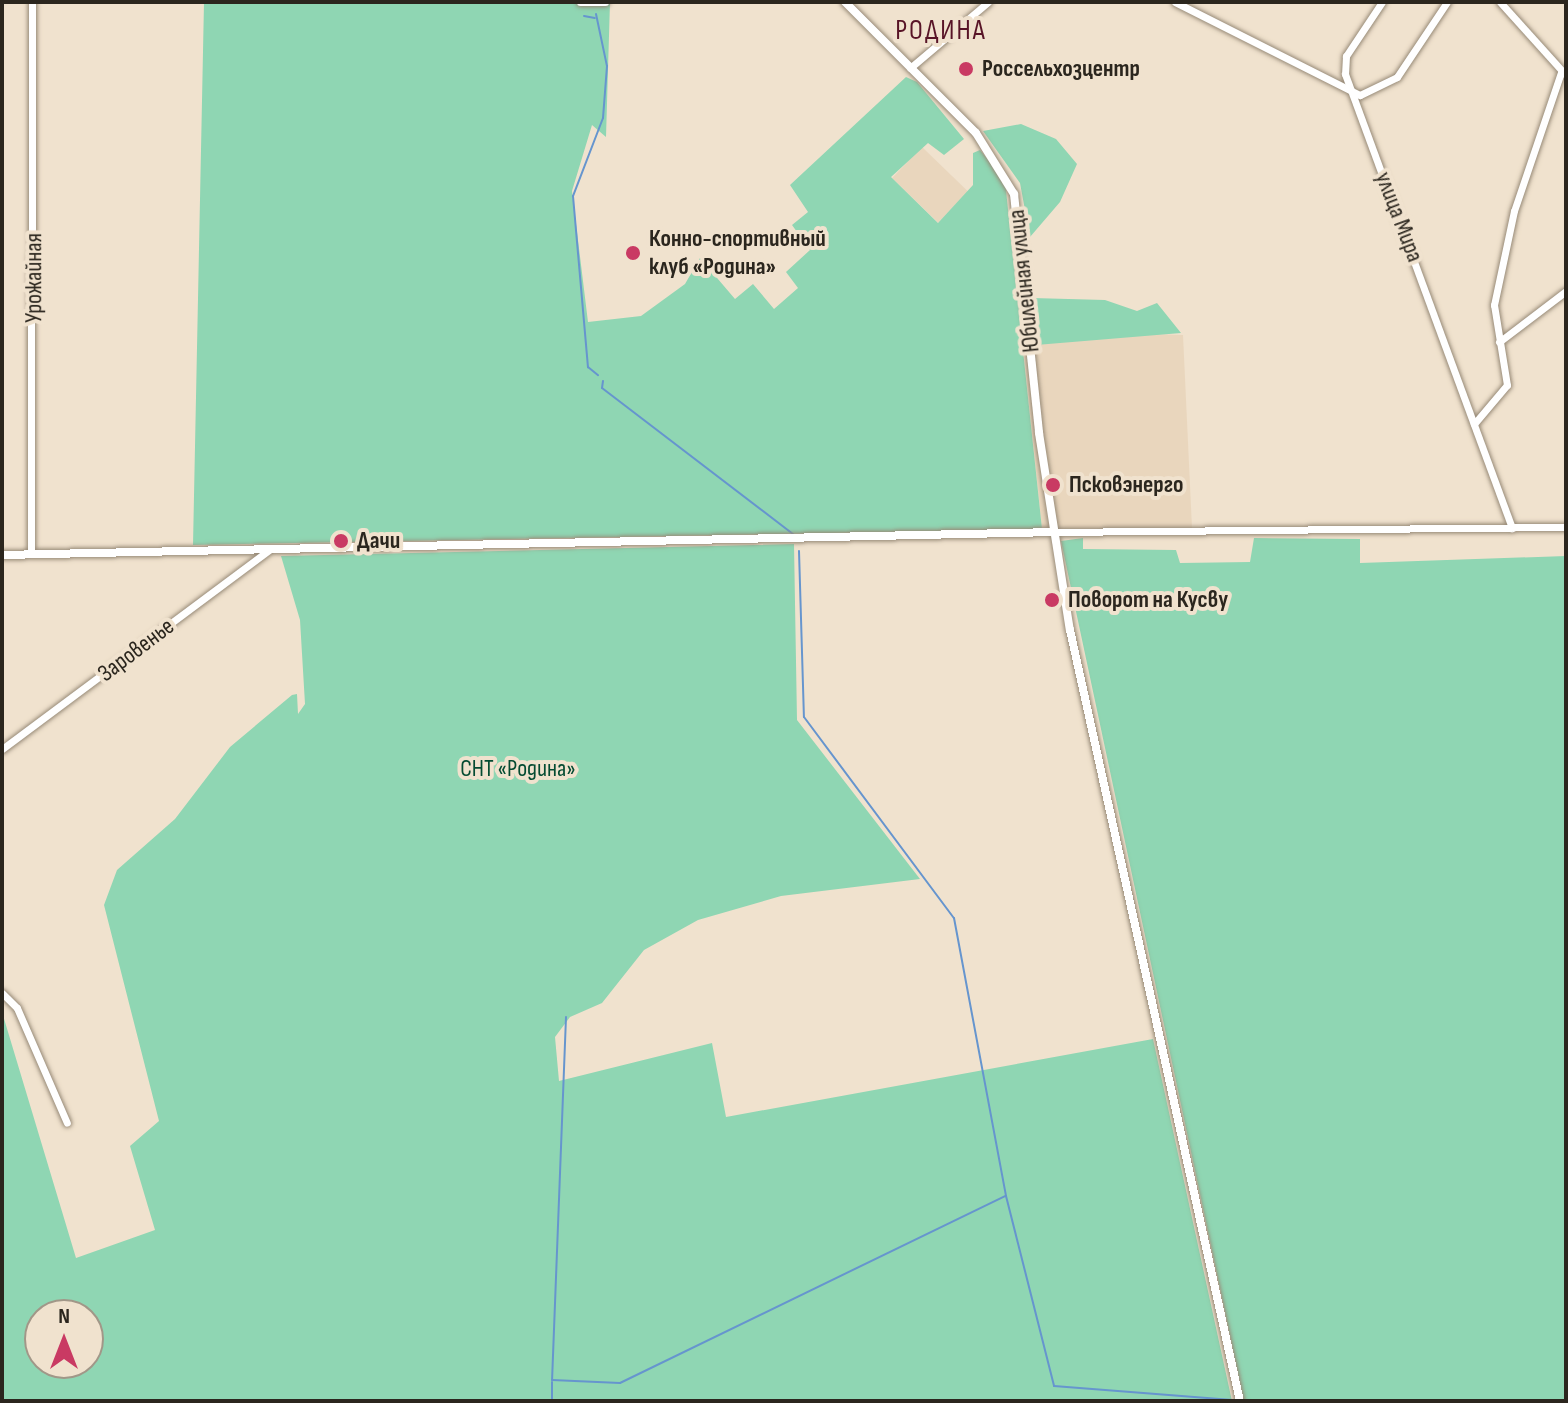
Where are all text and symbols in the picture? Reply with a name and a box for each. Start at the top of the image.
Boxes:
district label: РОДИНА [895,14,987,48]
place label: Россельхозцентр [982,55,1140,83]
marker: Россельхозцентр [957,60,975,78]
street label: улица Мира [1369,168,1429,266]
street label: Юбилейная улица [1002,208,1046,354]
place label: Конно-спортивный клуб «Родина» [649,225,826,281]
street label: Урожайная [20,233,48,323]
marker: Конно-спортивный клуб «Родина» [624,244,642,262]
place label: Псковэнерго [1069,471,1184,499]
marker: Псковэнерго [1044,476,1062,494]
place label: Дачи [357,527,400,555]
marker: Дачи [332,532,350,550]
place label: Поворот на Кусву [1068,586,1228,614]
marker: Поворот на Кусву [1043,591,1061,609]
street label: Заровенье [92,612,180,688]
park label: СНТ «Родина» [460,755,576,783]
north arrow [24,1299,104,1379]
text: N [58,1303,70,1330]

